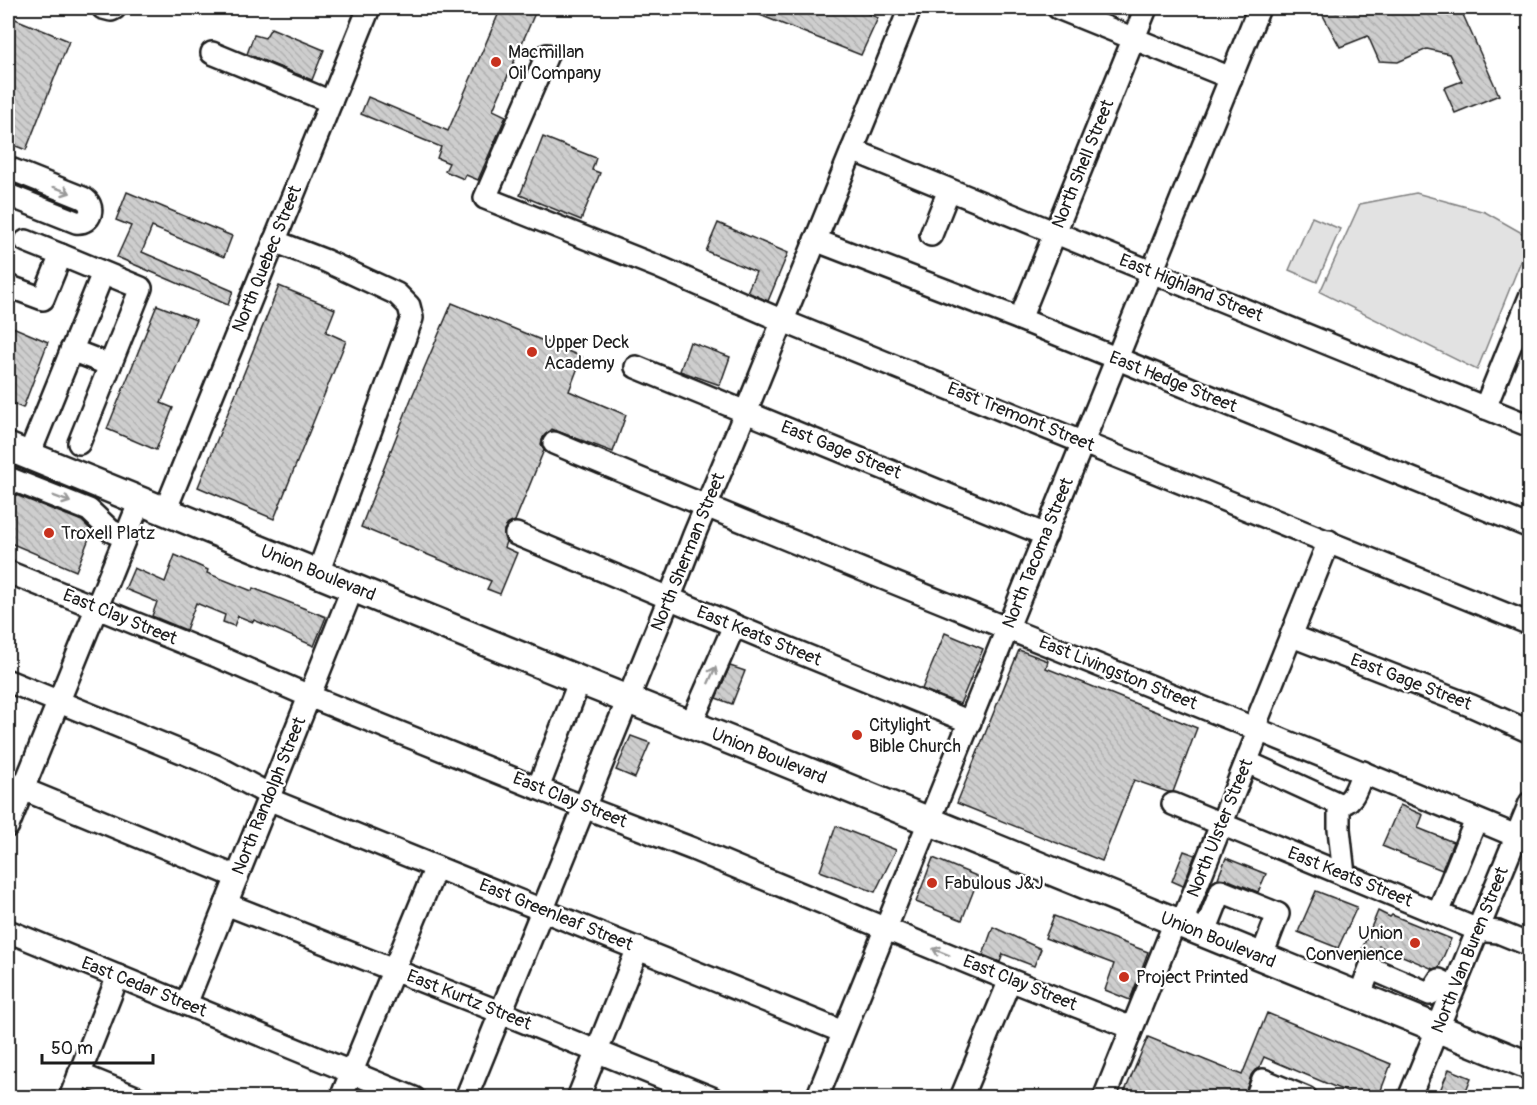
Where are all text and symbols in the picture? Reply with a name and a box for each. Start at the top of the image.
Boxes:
place label: Macmillan Oil Company [508,41,601,85]
marker: Macmillan Oil Company [489,55,503,69]
street label: North Shell Street [1047,96,1120,232]
street label: North Quebec Street [227,182,307,336]
one-way arrow [52,185,71,196]
street label: East Highland Street [1116,249,1267,328]
place label: Upper Deck Academy [544,331,629,375]
marker: Upper Deck Academy [525,345,539,359]
street label: East Hedge Street [1106,346,1241,418]
street label: East Tremont Street [944,377,1099,457]
street label: East Gage Street [777,415,905,485]
street label: North Sherman Street [646,469,731,635]
street label: North Tacoma Street [997,474,1079,632]
one-way arrow [52,494,71,505]
place label: Troxell Platz [61,522,155,545]
marker: Troxell Platz [42,526,56,540]
street label: Union Boulevard [257,539,379,607]
street label: East Clay Street [60,584,181,651]
street label: East Keats Street [693,601,825,672]
street label: East Livingston Street [1035,631,1201,716]
street label: East Gage Street [1347,648,1476,716]
one-way arrow [708,666,719,684]
street label: North Randolph Street [227,713,311,878]
place label: Citylight Bible Church [869,714,961,758]
street label: Union Boulevard [708,722,830,790]
marker: Citylight Bible Church [850,728,864,742]
street label: North Ulster Street [1182,755,1259,901]
street label: East Clay Street [510,767,631,834]
street label: East Keats Street [1284,842,1416,913]
street label: North Van Buren Street [1426,863,1514,1037]
place label: Fabulous J&J [944,872,1044,895]
street label: East Greenleaf Street [476,874,637,957]
marker: Fabulous J&J [925,876,939,890]
street label: Union Boulevard [1157,906,1279,974]
place label: Union Convenience [1305,922,1403,966]
marker: Union Convenience [1408,936,1422,950]
one-way arrow [933,946,951,957]
street label: East Clay Street [960,950,1081,1017]
street label: East Cedar Street [78,951,211,1023]
street label: East Kurtz Street [403,964,535,1036]
place label: Project Printed [1136,966,1249,989]
marker: Project Printed [1117,970,1131,984]
scale bar [42,1027,153,1065]
text: 50 m [51,1037,93,1060]

